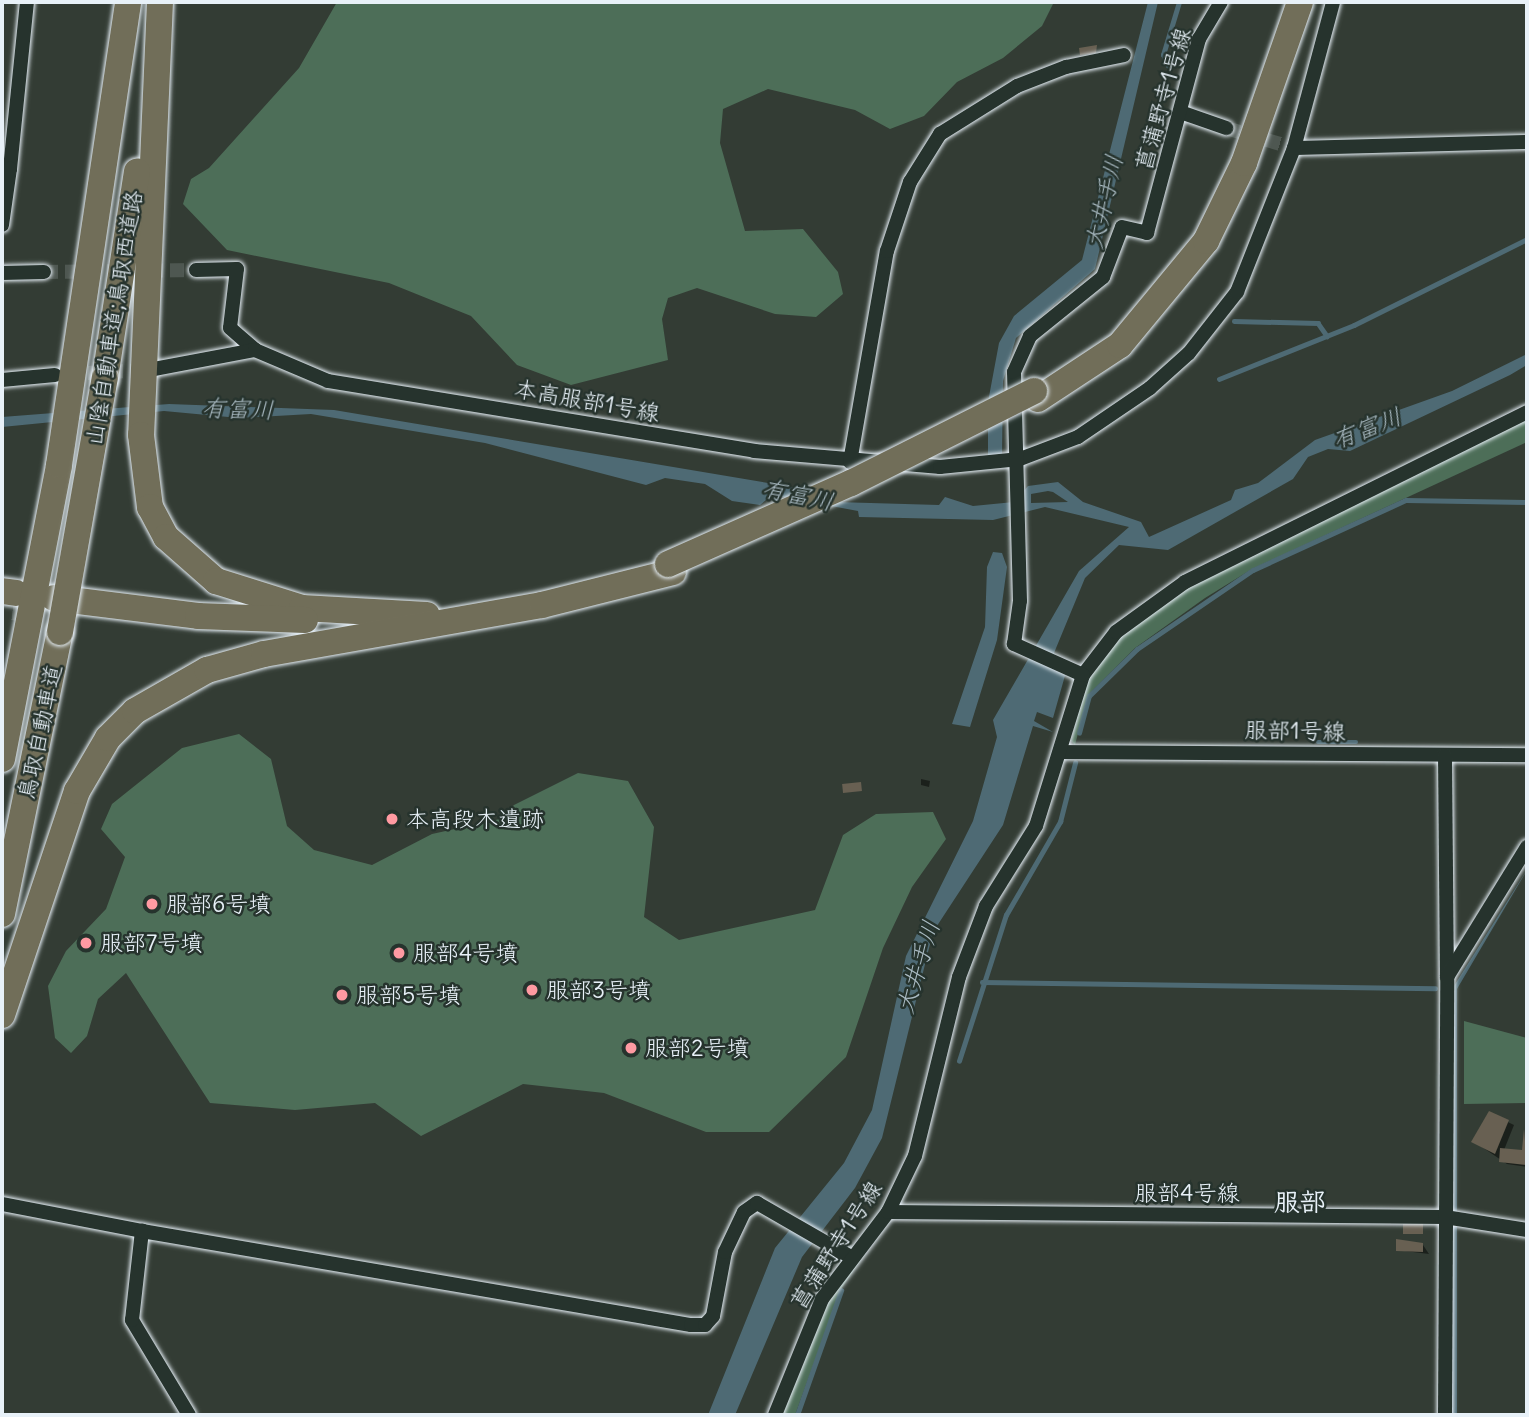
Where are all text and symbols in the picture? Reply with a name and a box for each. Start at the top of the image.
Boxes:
street label: 菖蒲野寺1号線 [1129,24,1197,174]
water label: 大井手川 [1079,152,1129,252]
street label: 山陰自動車道;鳥取西道路 [80,188,148,448]
street label: 本高服部1号線 [512,375,662,427]
water label: 有富川 [202,393,274,425]
water label: 有富川 [1328,402,1406,454]
water label: 有富川 [760,473,836,517]
street label: 鳥取自動車道 [12,662,68,802]
street label: 服部1号線 [1244,716,1346,746]
place label: 本高段木遺跡 [406,805,544,833]
marker: 本高段木遺跡 [384,811,400,827]
place label: 服部6号墳 [166,890,271,918]
marker: 服部6号墳 [144,896,160,912]
water label: 大井手川 [890,917,946,1017]
place label: 服部7号墳 [100,929,203,957]
marker: 服部7号墳 [78,935,94,951]
place label: 服部4号墳 [413,939,518,967]
marker: 服部4号墳 [391,945,407,961]
place label: 服部3号墳 [546,976,651,1004]
place label: 服部5号墳 [356,981,461,1009]
marker: 服部3号墳 [524,982,540,998]
marker: 服部5号墳 [334,987,350,1003]
place label: 服部2号墳 [645,1034,750,1062]
marker: 服部2号墳 [623,1040,639,1056]
street label: 菖蒲野寺1号線 [784,1176,888,1314]
street label: 服部4号線 [1134,1179,1240,1207]
district label: 服部 [1274,1186,1326,1218]

